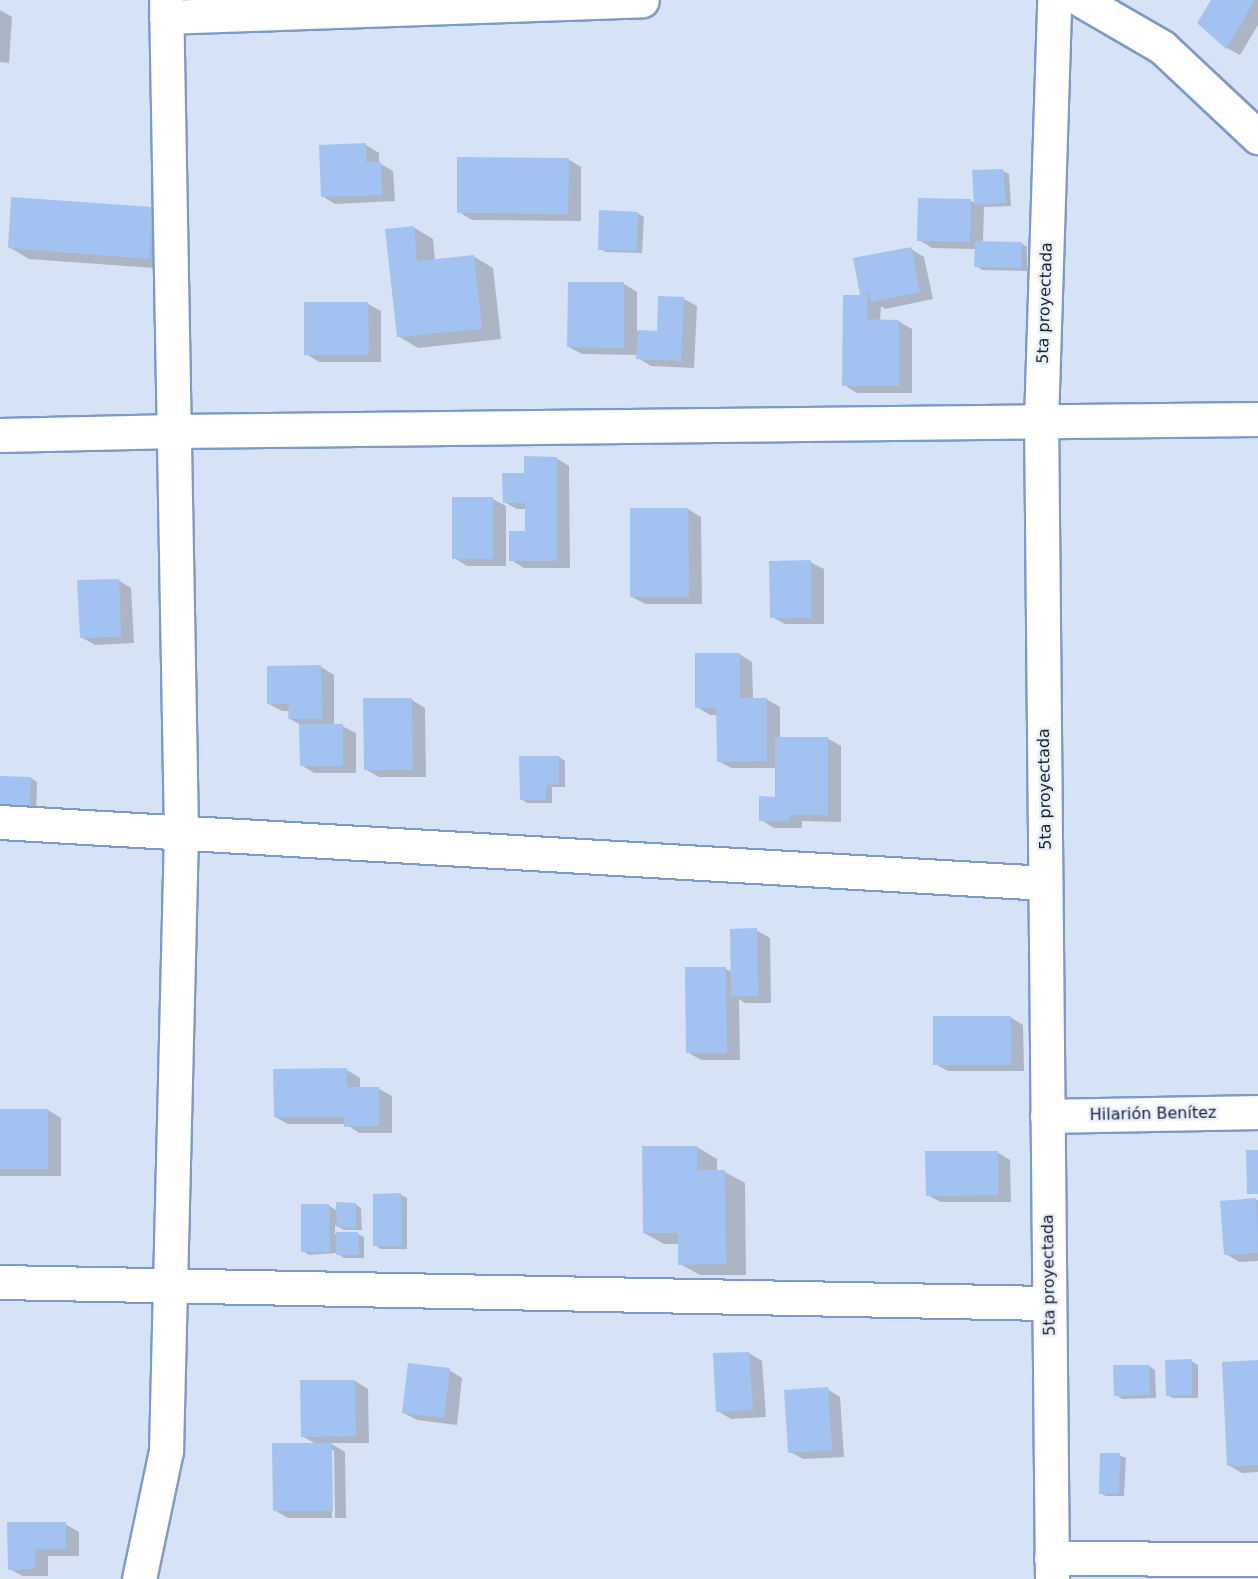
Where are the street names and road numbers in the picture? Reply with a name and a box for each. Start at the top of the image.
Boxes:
street label: 5ta proyectada [1033,242,1057,364]
street label: 5ta proyectada [1034,728,1056,850]
street label: Hilarión Benítez [1089,1103,1217,1125]
street label: 5ta proyectada [1038,1214,1060,1336]

